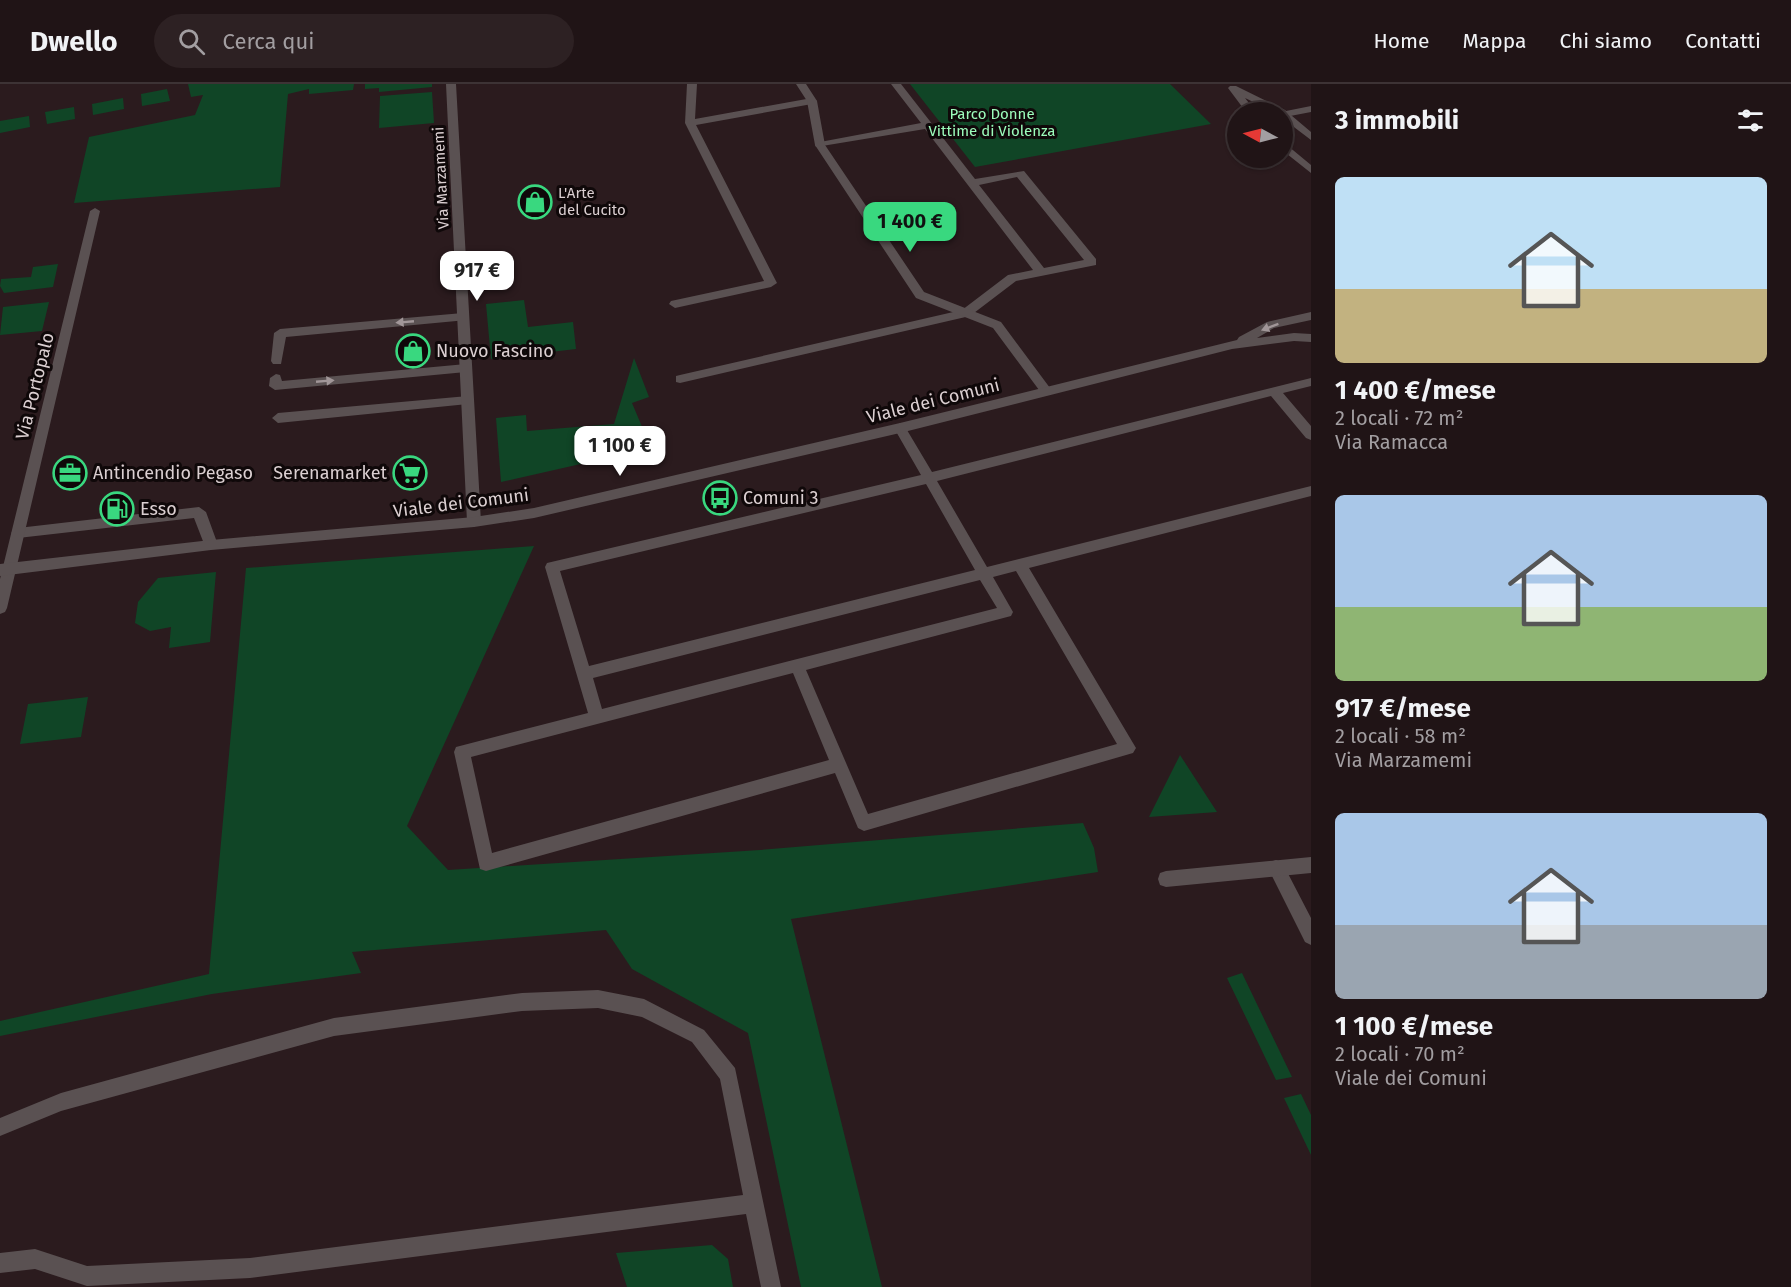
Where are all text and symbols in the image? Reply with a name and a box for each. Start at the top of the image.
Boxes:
search box [154,14,574,68]
text: Dwello [30,25,118,58]
icon: search [175,25,208,58]
text: Cerca qui [223,28,314,55]
text: Home [1373,28,1429,54]
text: Mappa [1462,28,1526,54]
text: Chi siamo [1559,28,1652,54]
text: Contatti [1685,28,1761,54]
north arrow [1227,102,1293,168]
map controls [1227,102,1293,168]
icon: filters [1734,104,1767,137]
park label: Parco Donne Vittime di Violenza [929,105,1055,140]
text: 3 immobili [1335,105,1459,136]
street label: Via Marzamemi [429,126,453,230]
shop icon: L'Arte del Cucito [517,184,553,220]
place label: L'Arte del Cucito [558,184,626,219]
pin: 1 400 € [855,202,965,253]
text: 1 400 € [877,209,943,233]
icon: home [1497,216,1605,324]
pin: 917 € [435,251,519,302]
text: 917 € [454,258,500,282]
one-way arrow [395,317,414,327]
one-way arrow [1261,323,1279,332]
street label: Via Portopalo [11,330,59,442]
shop icon: Nuovo Fascino [395,333,431,369]
place label: Nuovo Fascino [436,340,554,362]
street label: Viale dei Comuni [864,374,1002,428]
text: 1 400 €/mese [1335,375,1496,406]
one-way arrow [316,376,335,386]
text: 2 locali · 72 m² [1335,406,1463,430]
pin: 1 100 € [565,426,675,477]
text: Via Ramacca [1335,430,1448,454]
text: 1 100 € [588,433,652,457]
office icon: Antincendio Pegaso [52,455,88,491]
supermarket icon: Serenamarket [392,455,428,491]
place label: Antincendio Pegaso [93,462,253,484]
place label: Serenamarket [273,462,387,484]
bus stop icon: Comuni 3 [702,480,738,516]
street label: Viale dei Comuni [392,484,530,522]
place label: Comuni 3 [743,487,819,509]
fuel station icon: Esso [99,491,135,527]
place label: Esso [140,498,177,520]
icon: home [1497,534,1605,642]
text: 917 €/mese [1335,693,1471,724]
text: 2 locali · 58 m² [1335,724,1466,748]
text: Via Marzamemi [1335,748,1472,772]
icon: home [1497,852,1605,960]
text: 1 100 €/mese [1335,1011,1493,1042]
text: 2 locali · 70 m² [1335,1042,1465,1066]
text: Viale dei Comuni [1335,1066,1487,1090]

